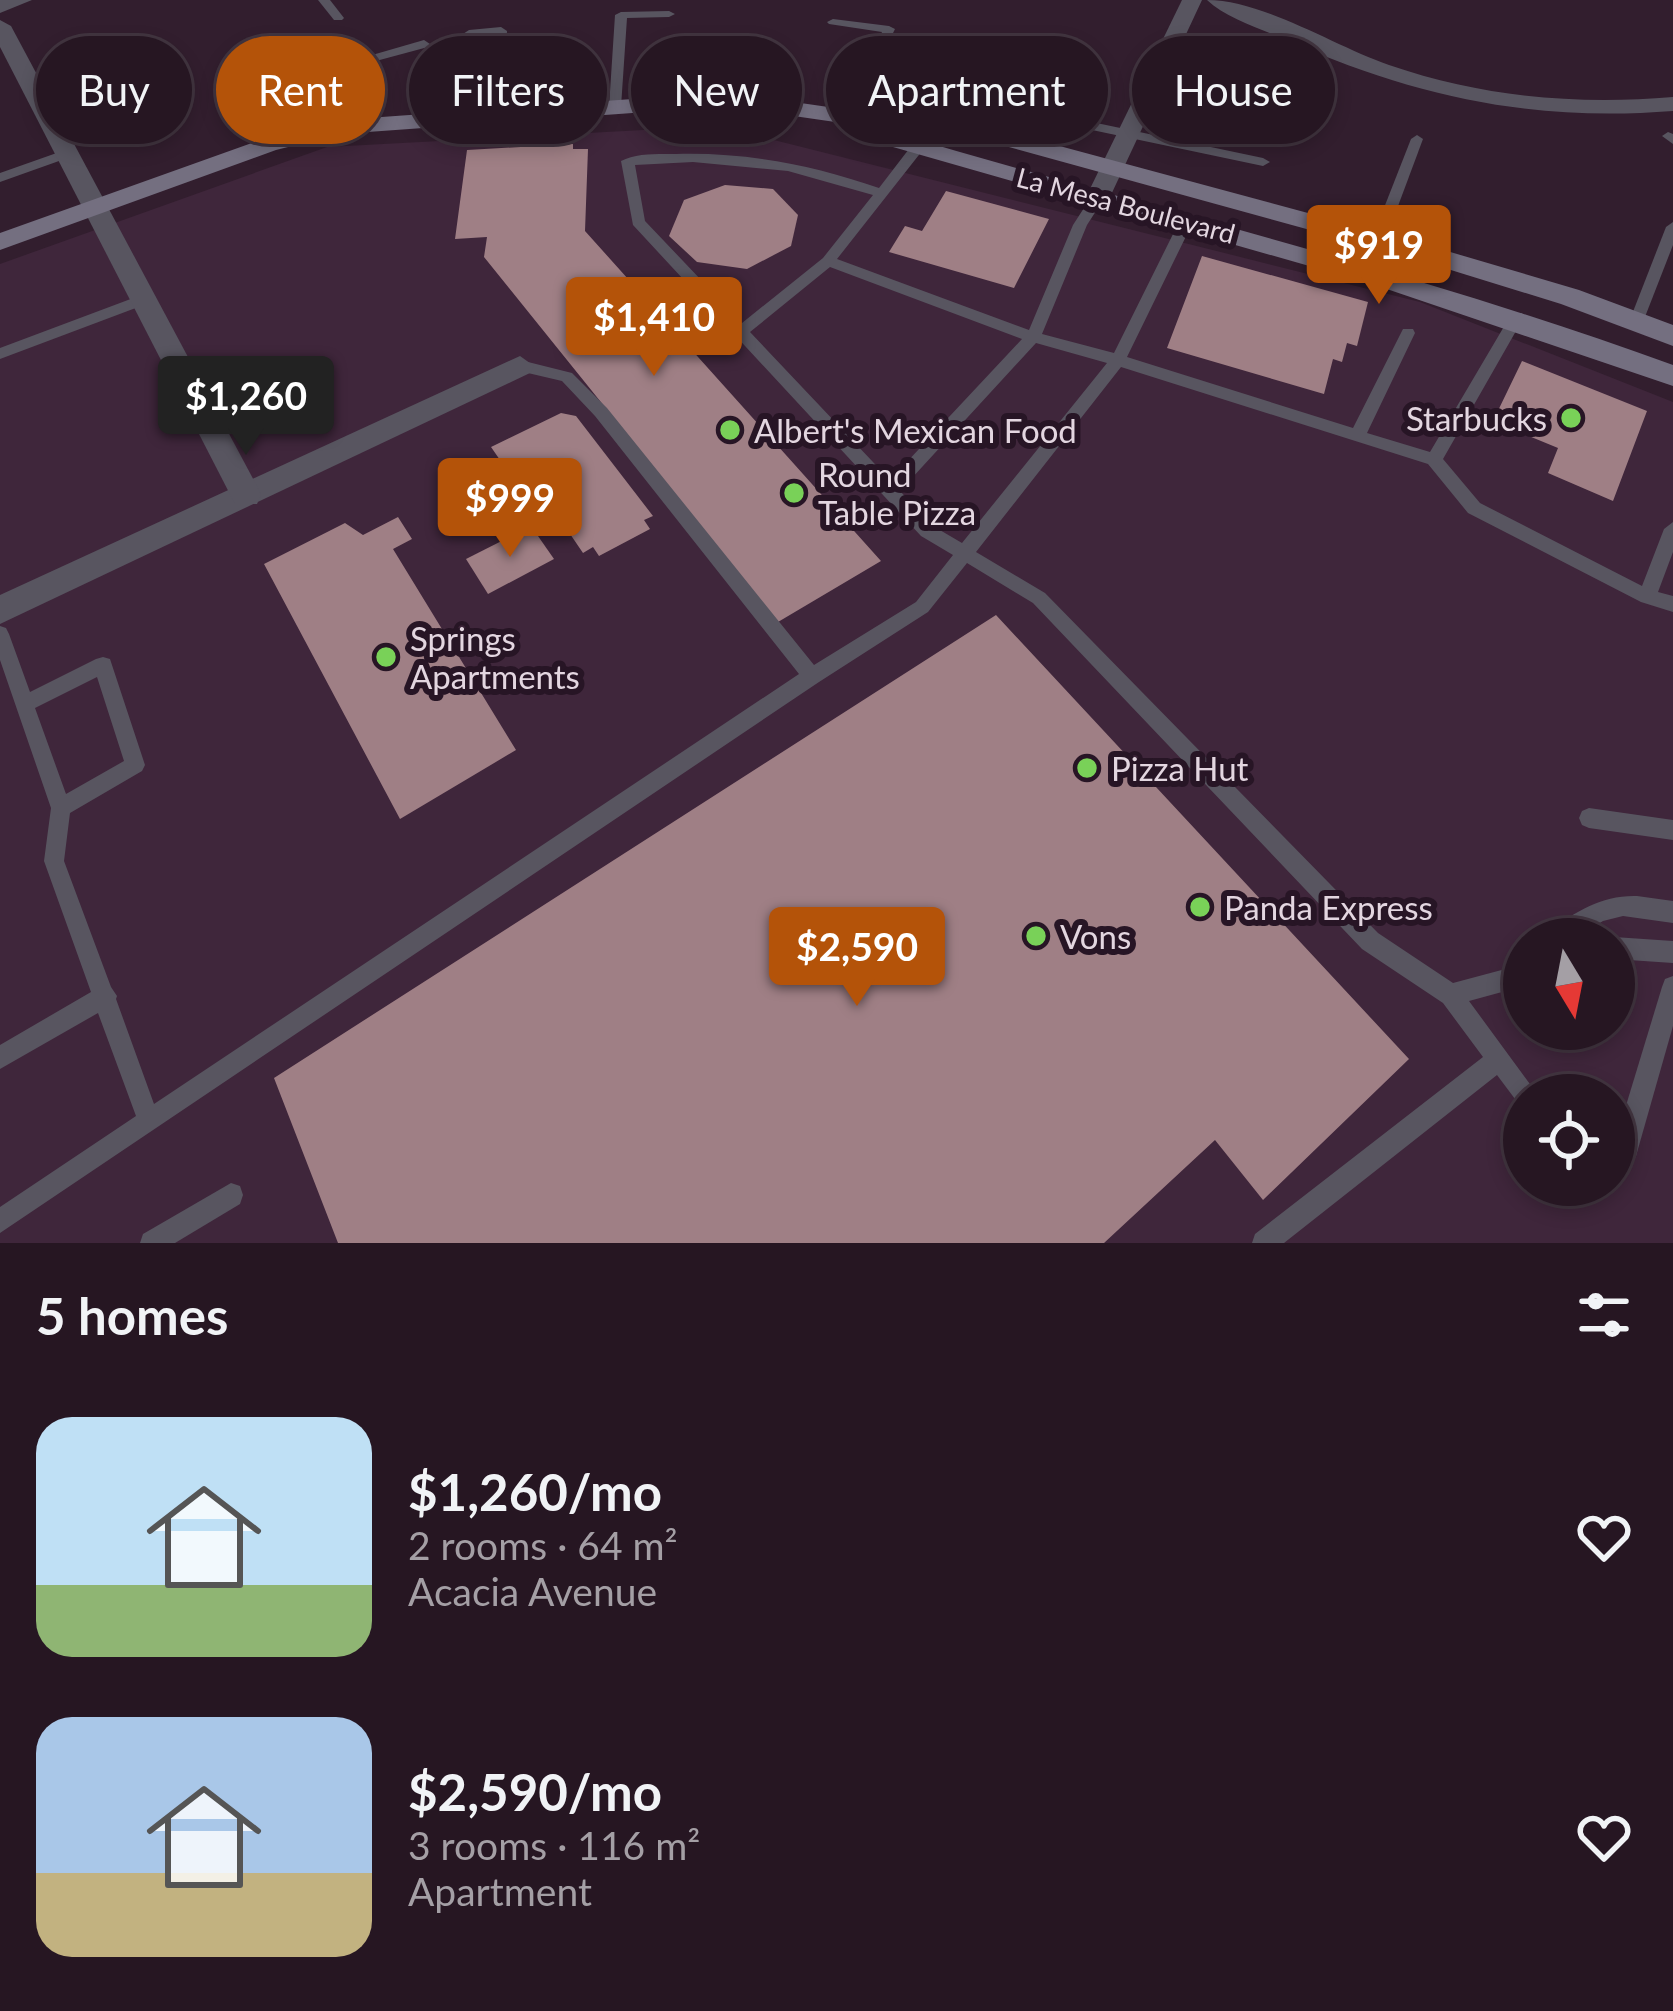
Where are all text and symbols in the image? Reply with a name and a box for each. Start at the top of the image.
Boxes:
chip: Buy [36,36,192,144]
chip: Rent [216,36,385,144]
chip: Filters [409,36,607,144]
chip: New [631,36,802,144]
chip: Apartment [826,36,1108,144]
chip: House [1132,36,1335,144]
street label: La Mesa Boulevard [1013,160,1239,250]
pin: $919 [1308,205,1450,307]
text: $919 [1334,221,1424,267]
pin: $1,410 [556,277,752,379]
text: $1,410 [593,293,715,339]
pin: $1,260 [148,356,344,458]
text: $1,260 [185,372,307,418]
place label: Starbucks [1406,398,1547,438]
marker: Starbucks [1558,405,1584,431]
place label: Albert's Mexican Food [754,410,1077,450]
marker: Albert's Mexican Food [717,417,743,443]
place label: Round Table Pizza [818,454,976,532]
pin: $999 [439,458,581,560]
text: $999 [465,474,555,520]
marker: Round Table Pizza [781,480,807,506]
place label: Springs Apartments [410,618,580,696]
marker: Springs Apartments [373,644,399,670]
place label: Pizza Hut [1111,748,1249,788]
marker: Pizza Hut [1074,755,1100,781]
place label: Panda Express [1224,887,1433,927]
marker: Panda Express [1187,894,1213,920]
pin: $2,590 [759,907,955,1009]
place label: Vons [1060,916,1131,956]
north arrow [1503,918,1635,1050]
map controls [1503,918,1635,1206]
text: $2,590 [796,923,918,969]
marker: Vons [1023,923,1049,949]
button: locate [1503,1074,1635,1206]
icon: filters [1571,1282,1637,1348]
text: 5 homes [36,1285,228,1346]
text: $1,260/mo [408,1461,662,1522]
icon: home [132,1465,276,1609]
icon: heart [1571,1504,1637,1570]
text: 2 rooms · 64 m² [408,1522,678,1568]
text: Acacia Avenue [408,1568,657,1614]
text: $2,590/mo [408,1761,662,1822]
icon: home [132,1765,276,1909]
icon: heart [1571,1804,1637,1870]
text: 3 rooms · 116 m² [408,1822,700,1868]
text: Apartment [408,1868,592,1914]

